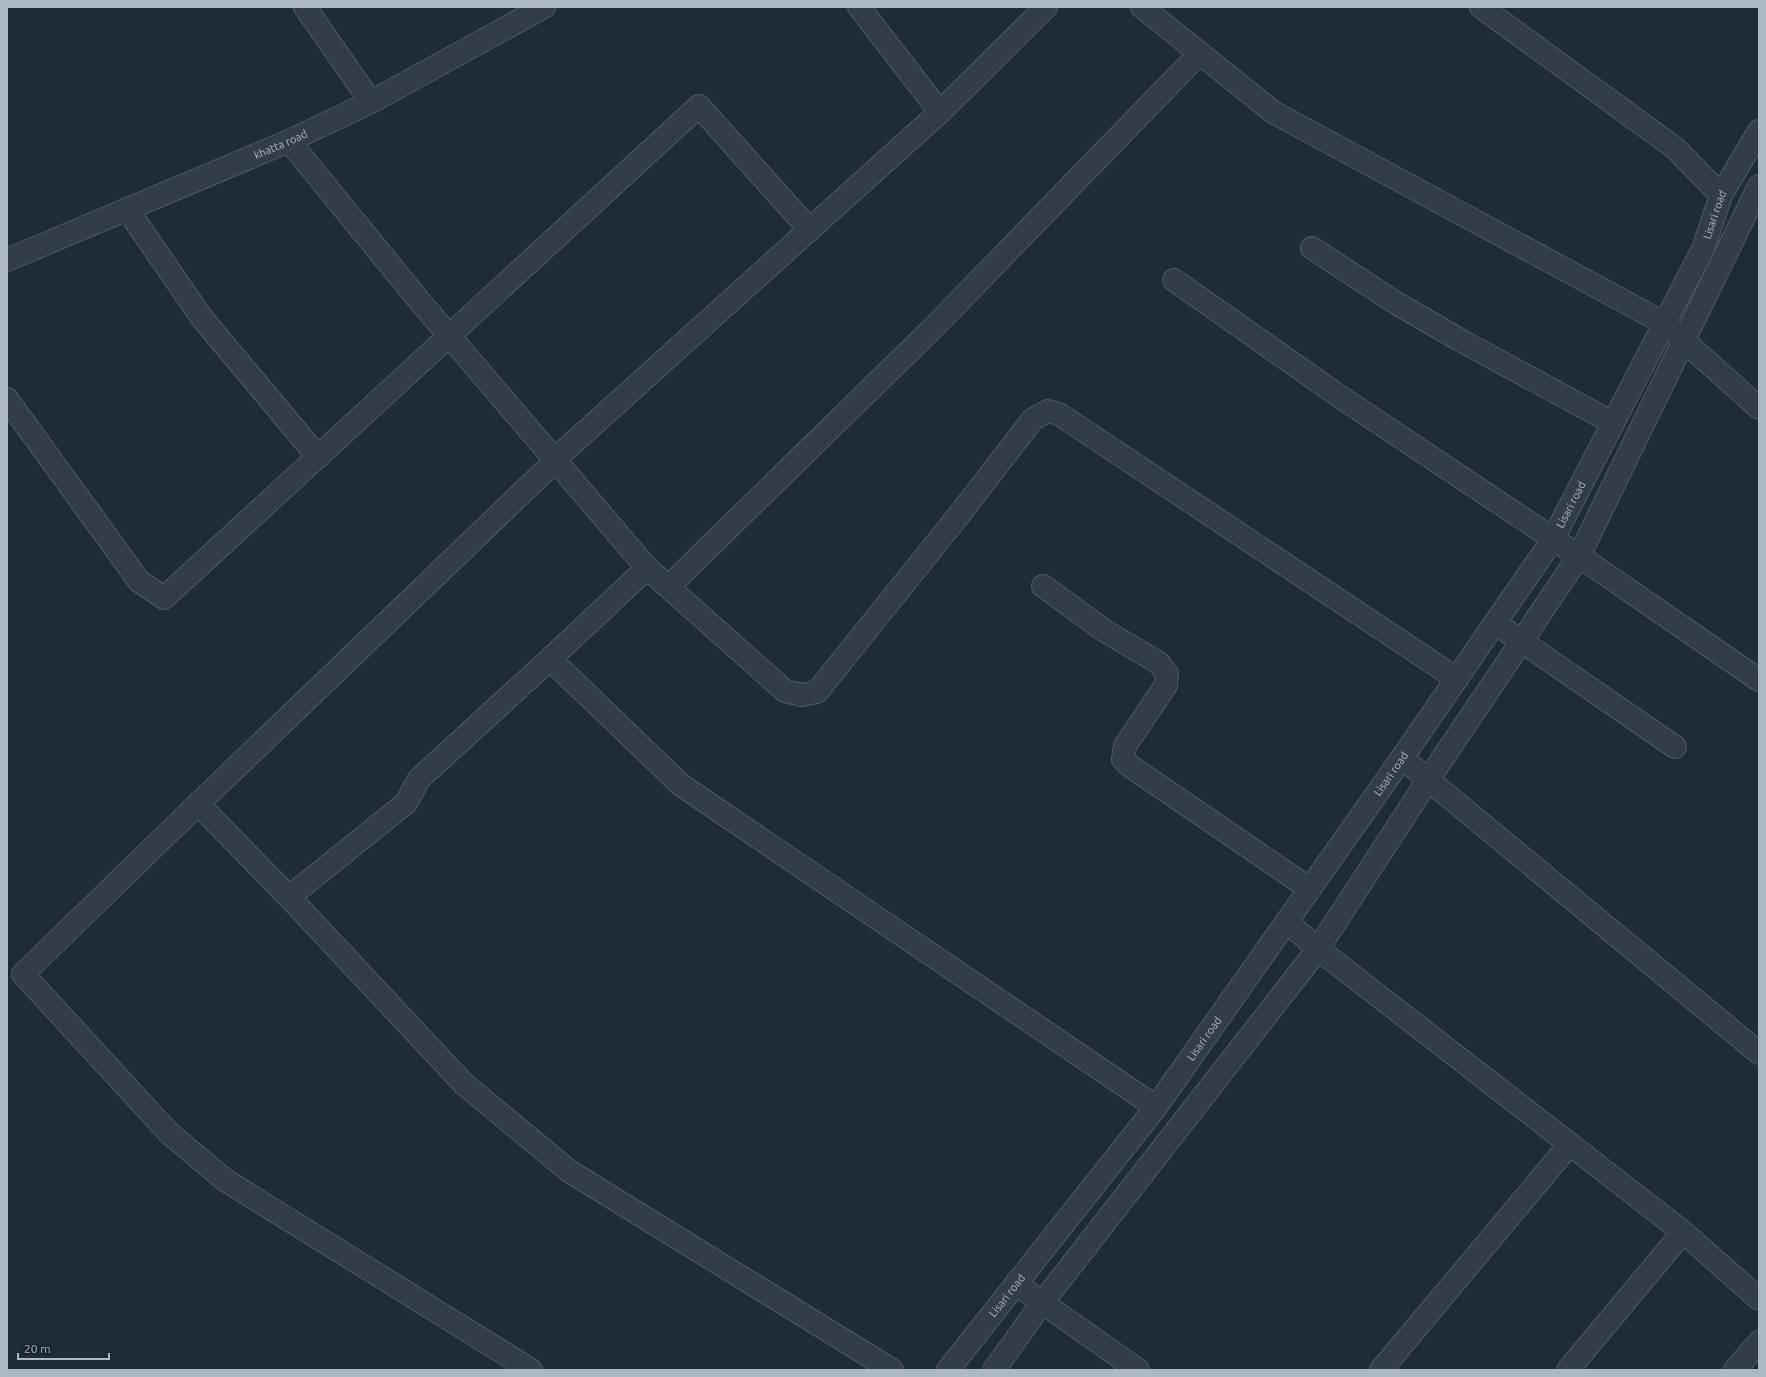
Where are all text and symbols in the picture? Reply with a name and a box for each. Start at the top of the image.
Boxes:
street label: khatta road [252,127,309,161]
street label: Lisari road [1701,188,1729,241]
street label: Lisari road [1554,479,1588,530]
street label: Lisari road [1371,750,1410,798]
street label: Lisari road [1185,1014,1224,1063]
street label: Lisari road [986,1272,1027,1319]
scale bar [18,1335,109,1361]
text: 20 m [24,1342,51,1355]

